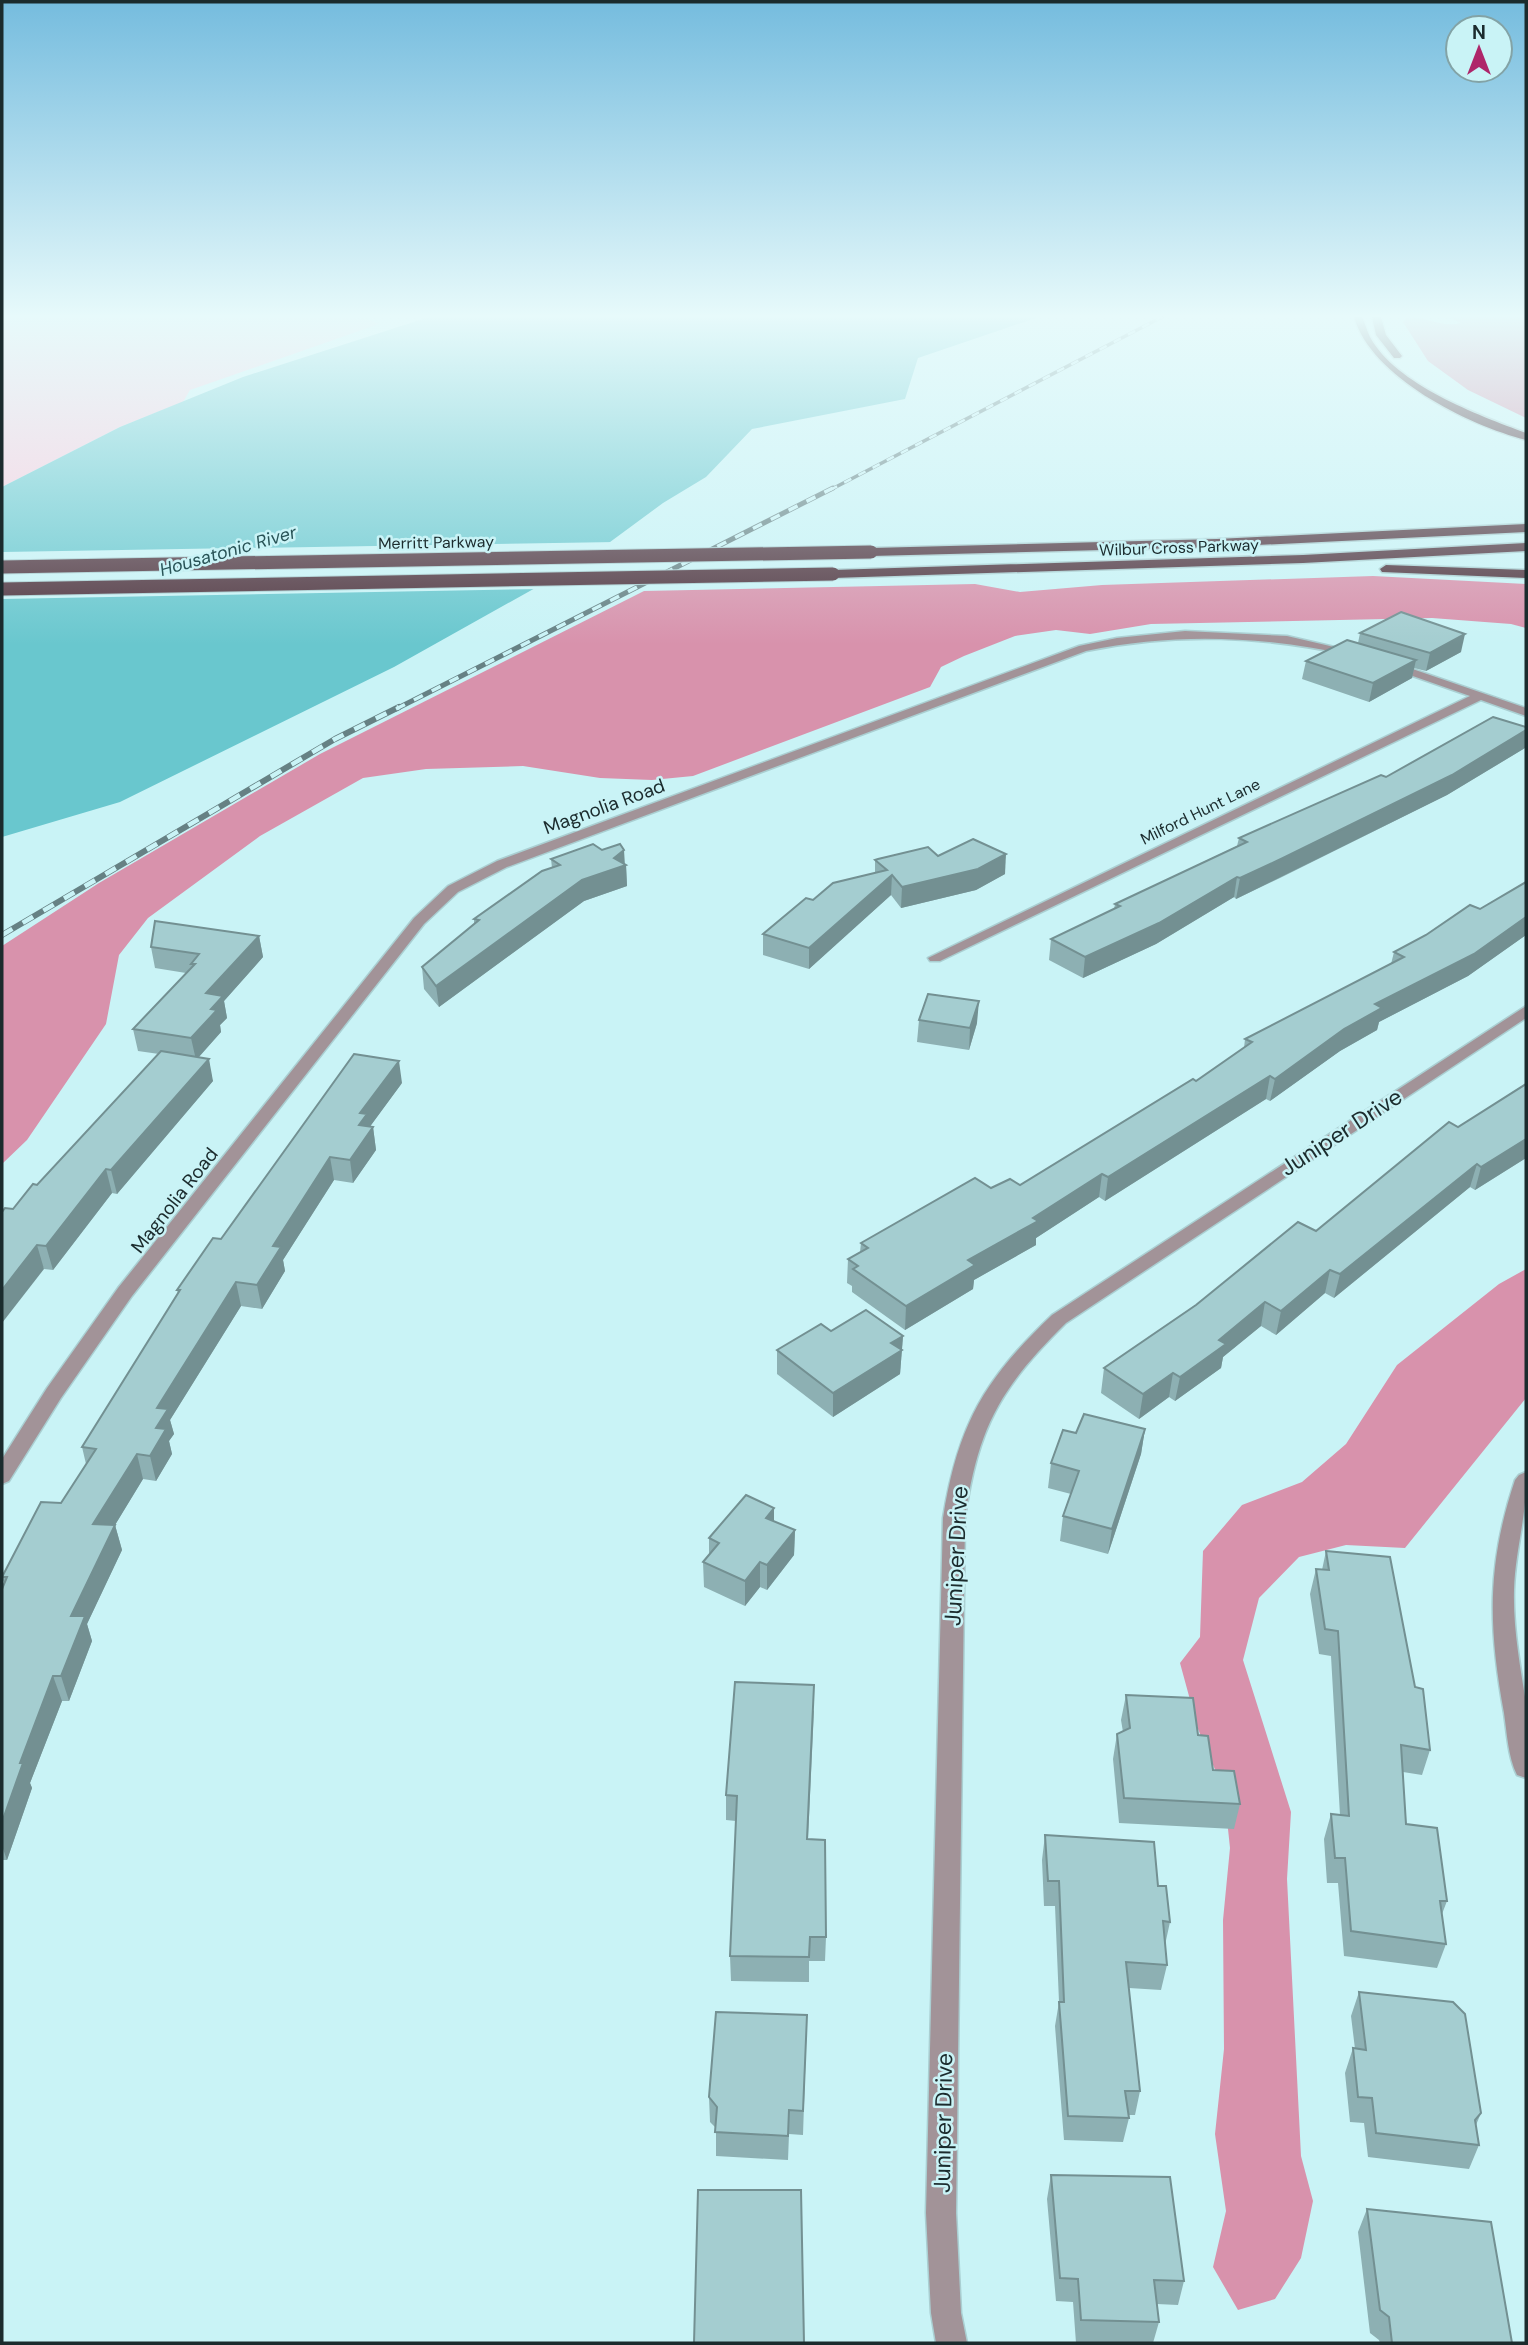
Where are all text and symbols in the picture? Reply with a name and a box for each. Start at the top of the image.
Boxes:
north arrow [1444,14,1514,84]
text: N [1472,20,1486,45]
water label: Housatonic River [157,520,300,582]
street label: Merritt Parkway [378,531,494,554]
street label: Wilbur Cross Parkway [1099,534,1259,561]
street label: Magnolia Road [540,773,668,840]
street label: Milford Hunt Lane [1137,773,1263,850]
street label: Juniper Drive [1274,1081,1408,1183]
street label: Magnolia Road [125,1142,223,1258]
street label: Juniper Drive [937,1485,975,1627]
street label: Juniper Drive [927,2053,959,2193]

